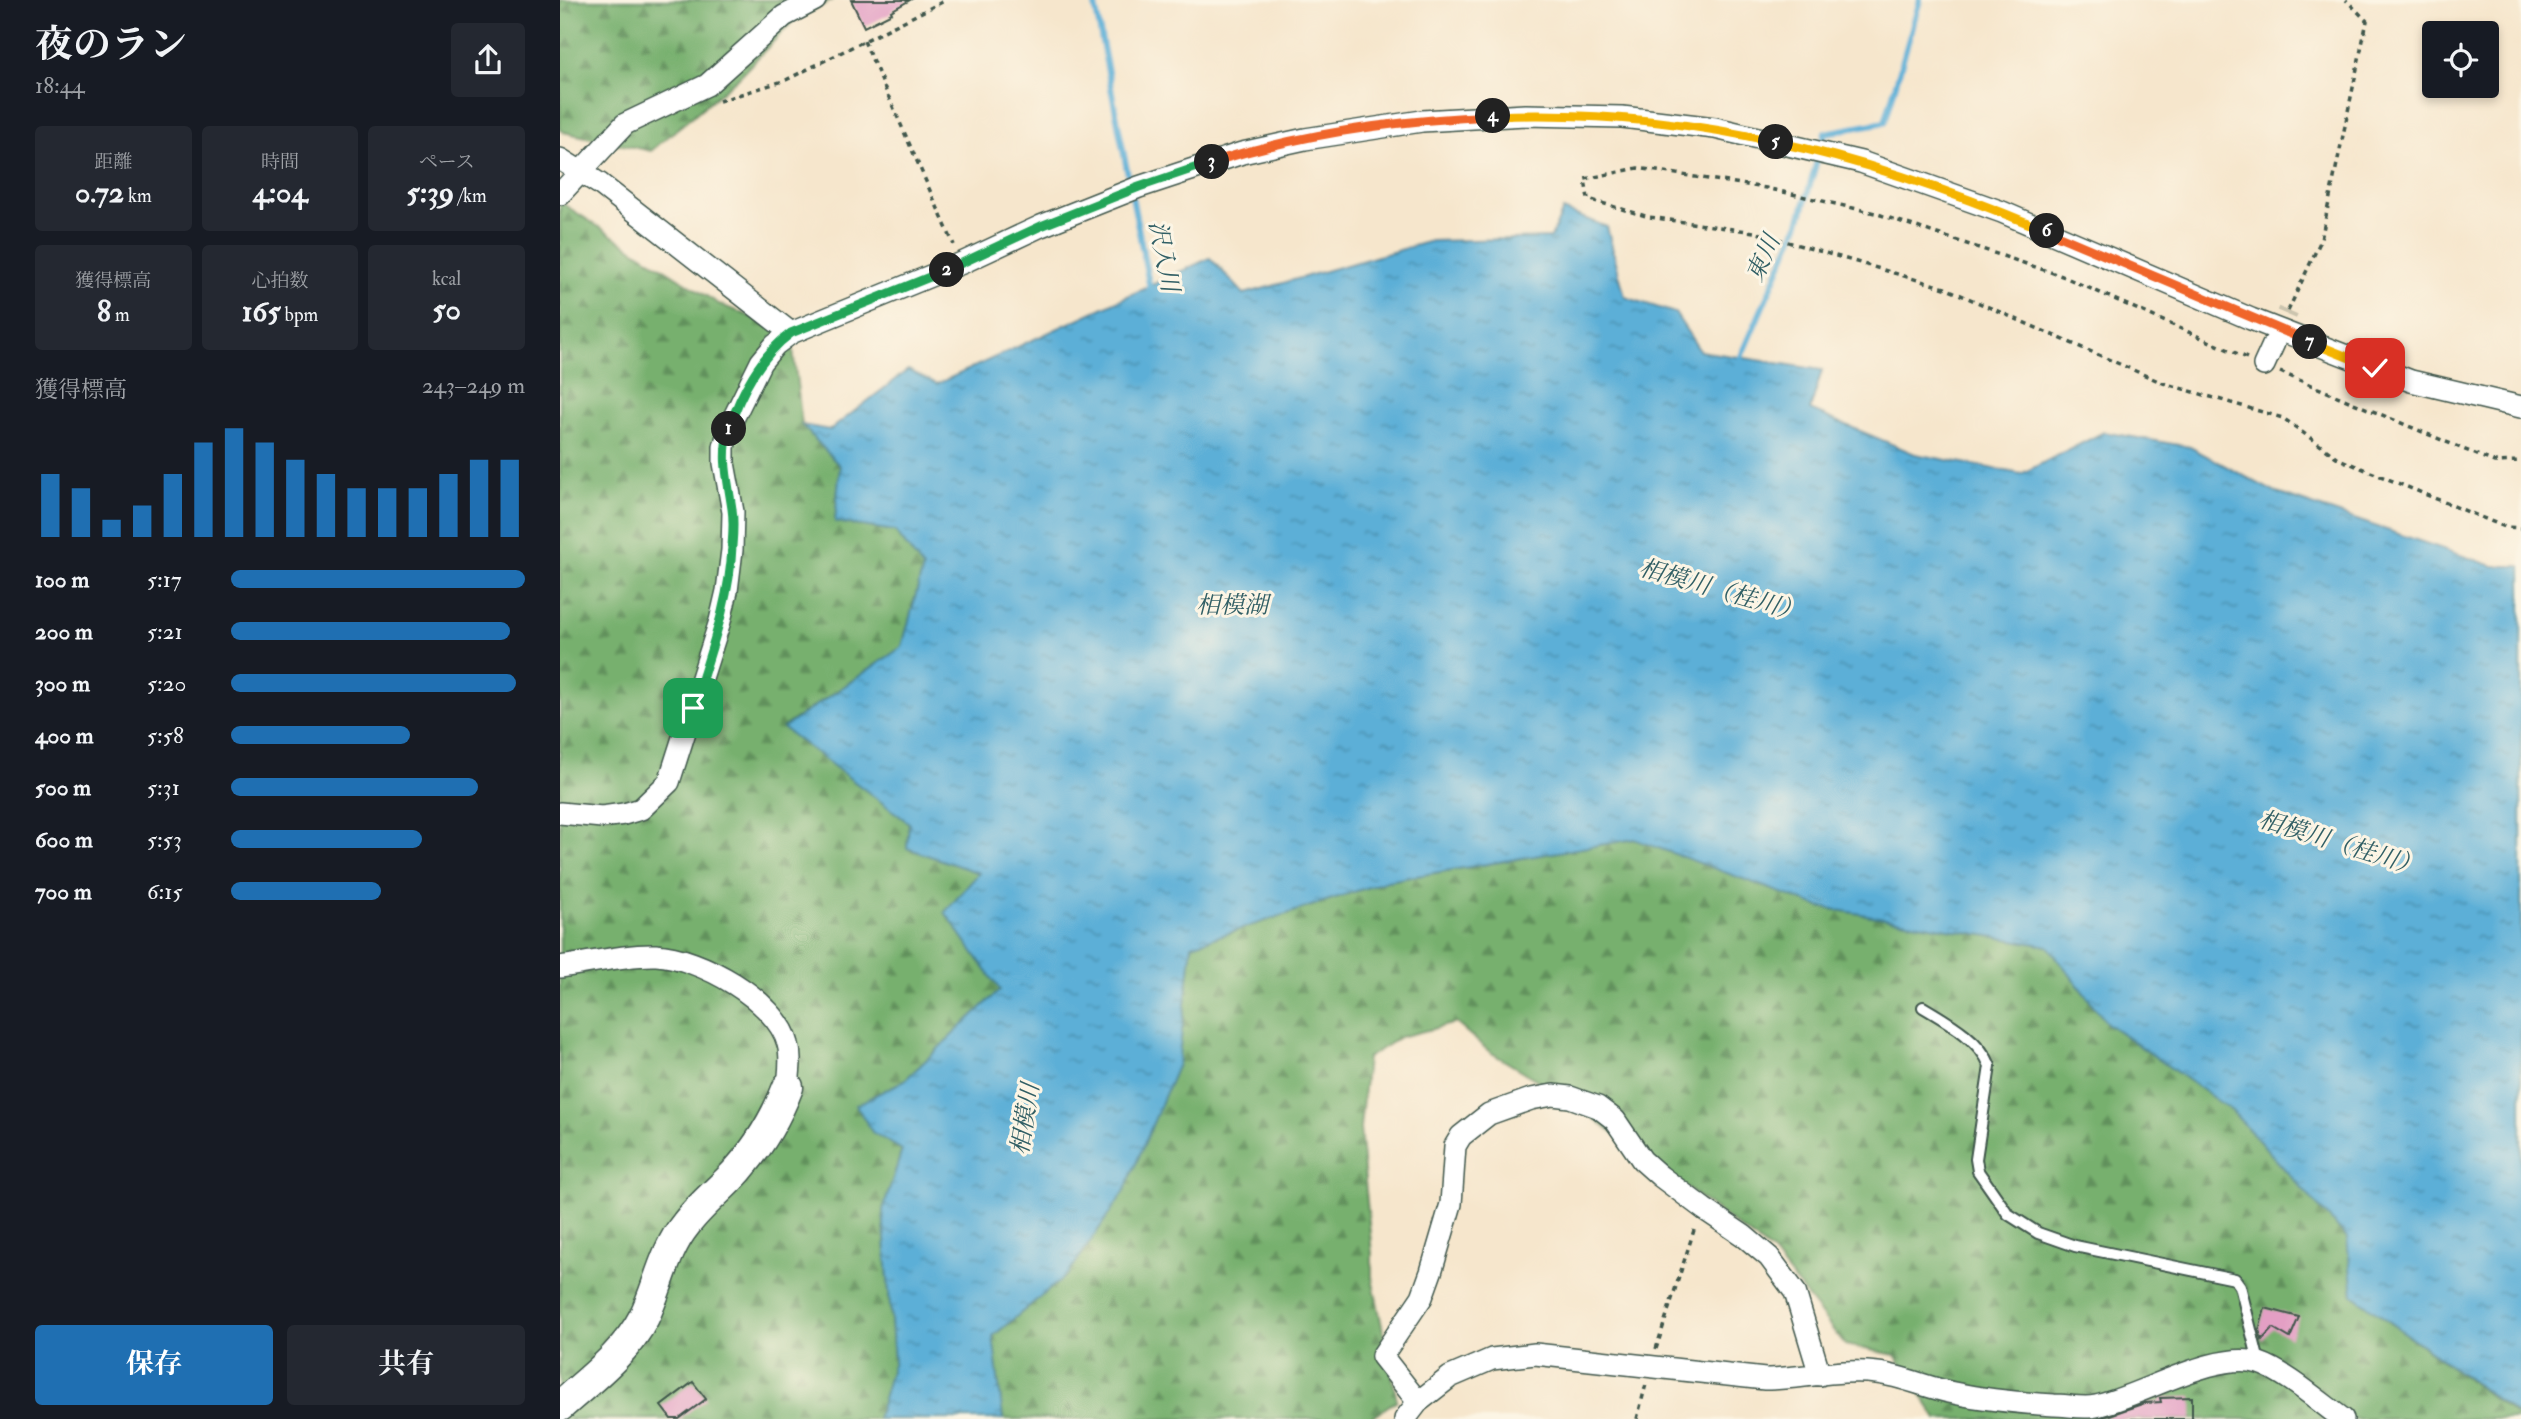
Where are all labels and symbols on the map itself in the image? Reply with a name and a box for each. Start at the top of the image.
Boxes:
pin: 4 [1476,99,1510,134]
pin: 5 [1758,124,1794,160]
pin: 3 [1194,144,1230,180]
pin: 6 [2030,214,2064,248]
water label: 沢入川 [1141,218,1186,297]
water label: 東川 [1740,227,1789,286]
pin: 2 [930,252,964,288]
pin: 7 [2292,324,2328,360]
pin [2345,338,2405,398]
pin: 1 [712,412,746,446]
water label: 相模川（桂川） [1636,552,1806,629]
water label: 相模湖 [1196,590,1272,621]
pin [663,678,723,738]
water label: 相模川（桂川） [2255,804,2425,883]
water label: 相模川 [1005,1078,1047,1157]

